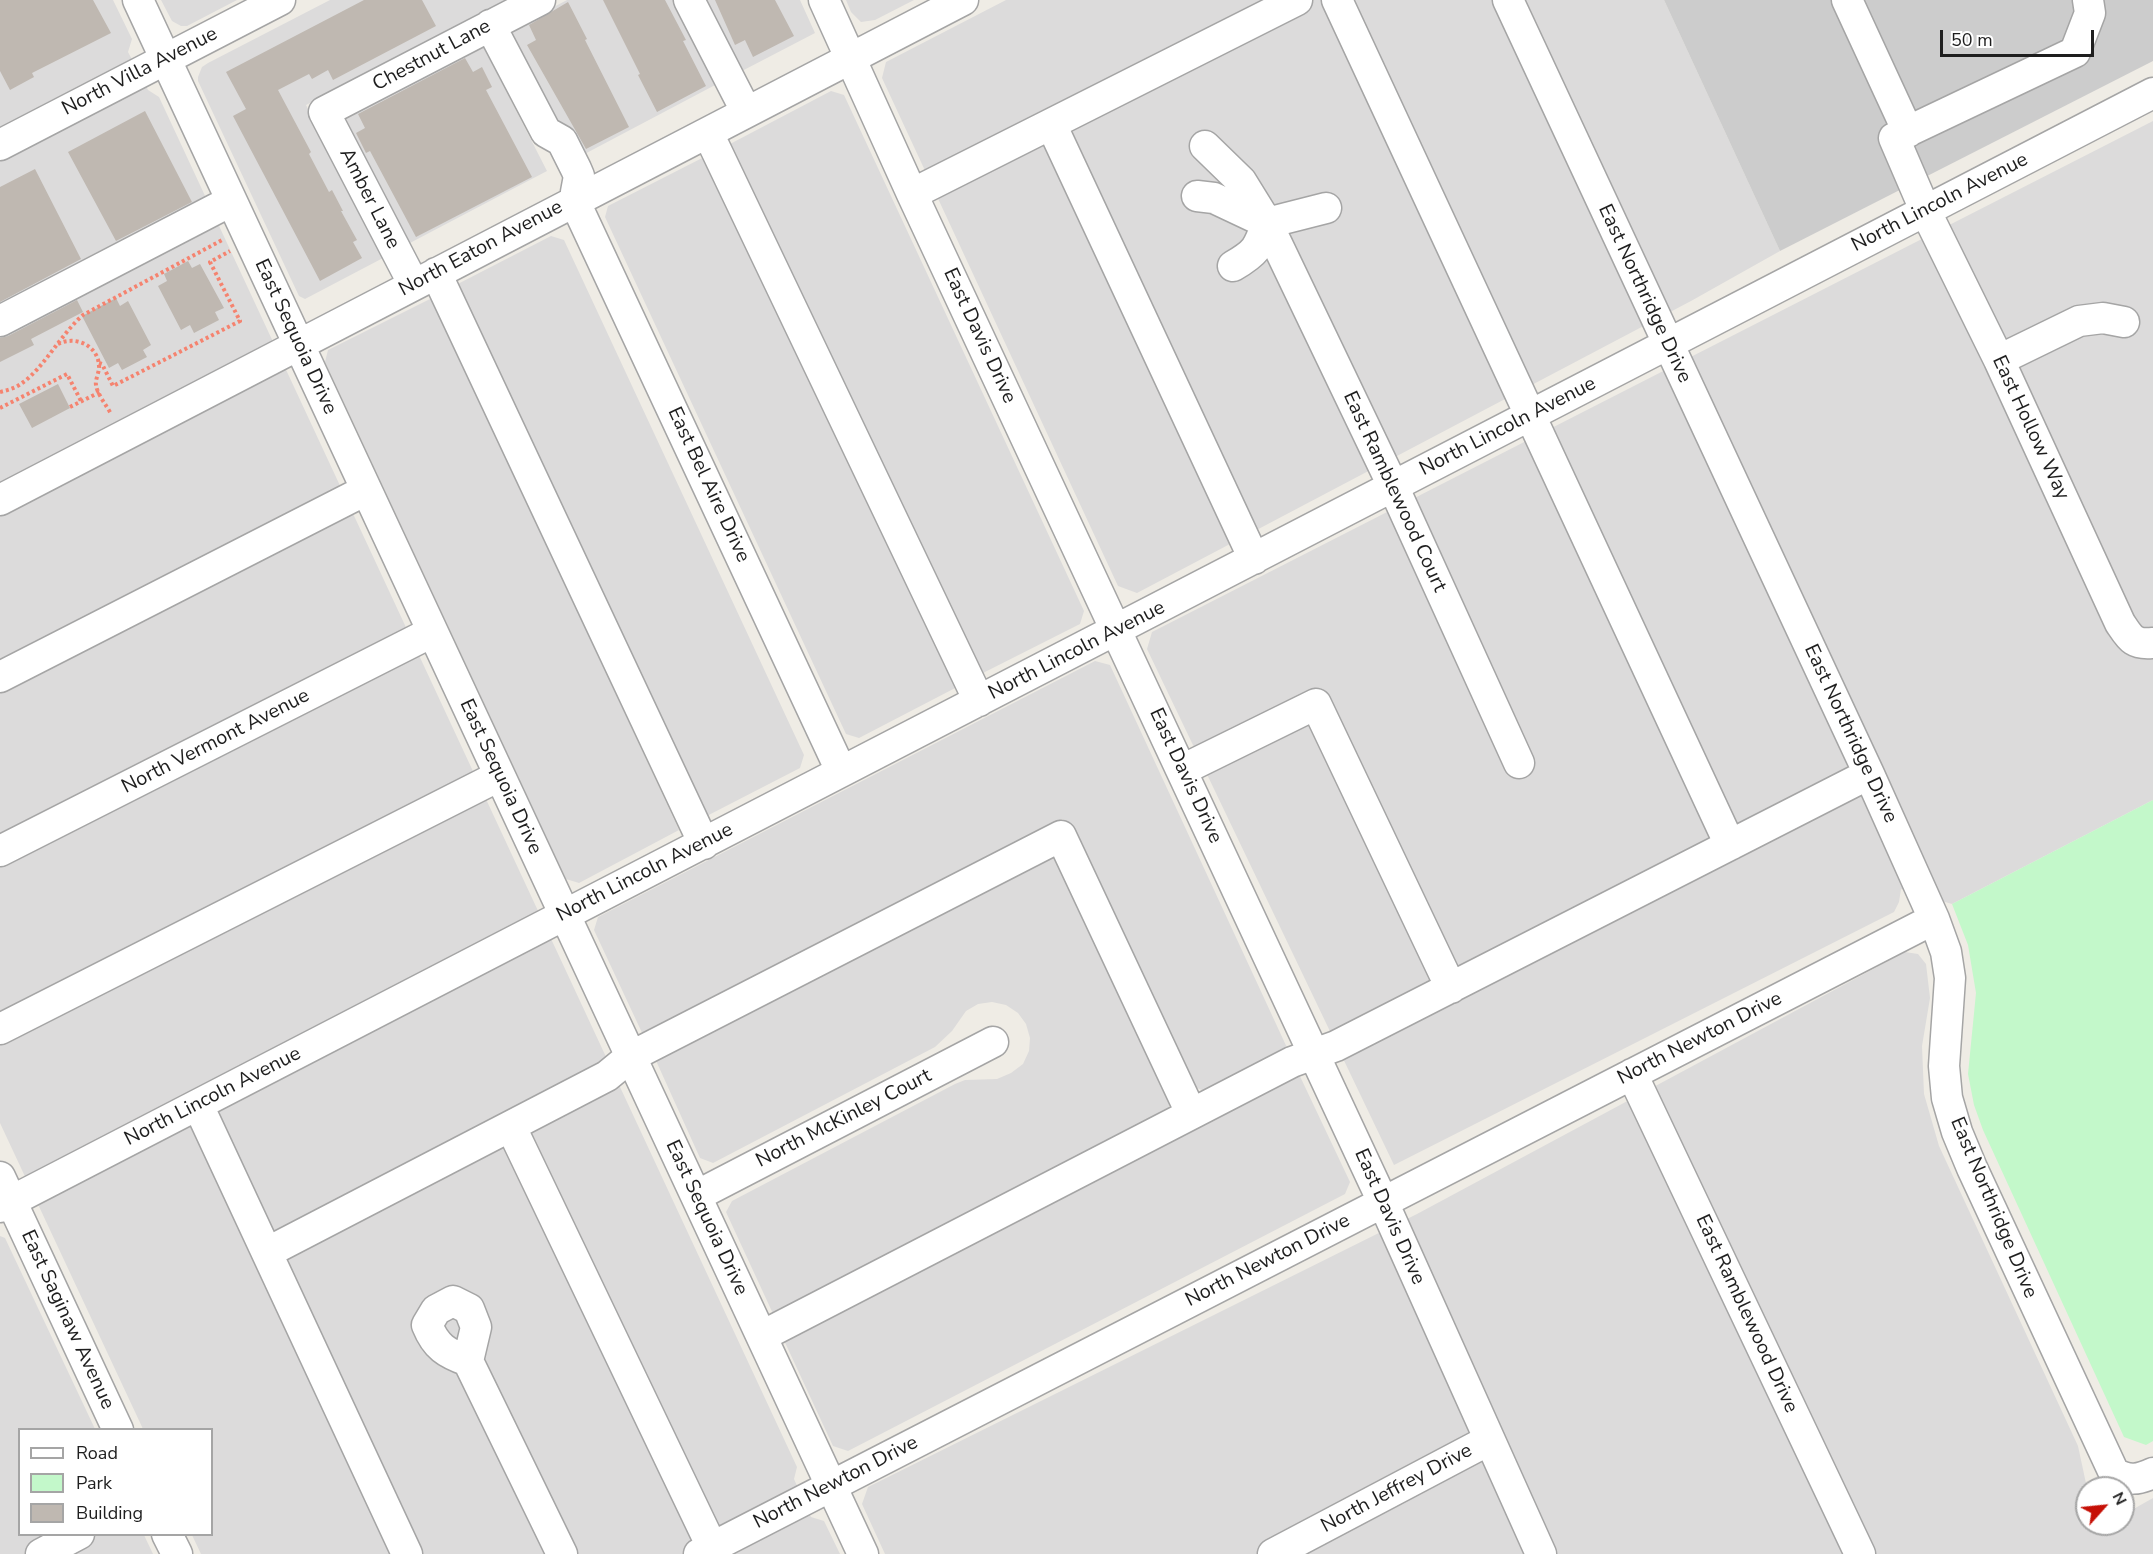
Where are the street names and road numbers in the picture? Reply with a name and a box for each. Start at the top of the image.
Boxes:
street label: Chestnut Lane [369,15,495,97]
street label: North Villa Avenue [58,22,222,122]
street label: Amber Lane [333,145,405,253]
street label: North Lincoln Avenue [1848,148,2032,258]
street label: North Eaton Avenue [395,196,567,302]
street label: East Northridge Drive [1592,201,1696,387]
street label: East Sequoia Drive [249,256,341,418]
street label: East Davis Drive [937,265,1021,407]
street label: East Hollow Way [1986,352,2074,504]
street label: North Lincoln Avenue [1416,372,1600,482]
street label: East Ramblewood Court [1337,388,1451,596]
street label: East Bel Aire Drive [662,404,754,566]
street label: North Lincoln Avenue [985,596,1169,706]
street label: East Northridge Drive [1798,641,1902,827]
street label: North Vermont Avenue [118,684,314,800]
street label: East Sequoia Drive [454,696,546,858]
street label: East Davis Drive [1143,705,1227,847]
street label: North Lincoln Avenue [553,818,737,928]
street label: North Newton Drive [1614,987,1786,1091]
street label: North Lincoln Avenue [121,1042,305,1152]
street label: North McKinley Court [752,1064,936,1174]
street label: East Northridge Drive [1944,1114,2042,1302]
street label: East Sequoia Drive [660,1137,752,1299]
street label: East Davis Drive [1348,1145,1430,1289]
street label: North Newton Drive [1182,1209,1354,1313]
street label: East Ramblewood Drive [1689,1211,1803,1417]
street label: East Saginaw Avenue [15,1227,119,1413]
street label: North Newton Drive [750,1431,922,1535]
street label: North Jeffrey Drive [1317,1439,1477,1539]

